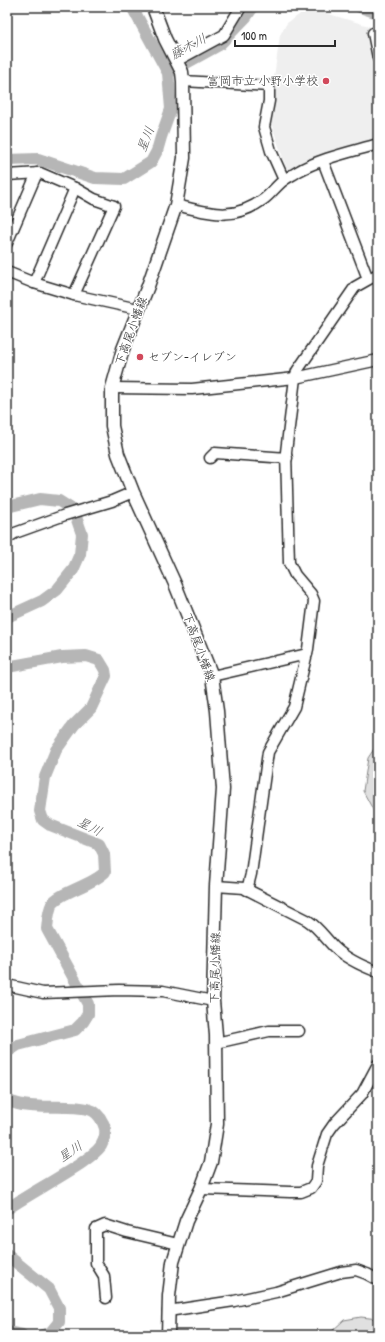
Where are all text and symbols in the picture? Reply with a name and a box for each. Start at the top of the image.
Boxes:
scale bar [235,22,335,48]
text: 100 m [241,27,267,44]
water label: 藤木川 [167,29,209,63]
place label: 富岡市立 小野小学校 [207,72,318,89]
marker: 富岡市立 小野小学校 [321,76,331,86]
water label: 星川 [132,124,158,154]
street label: 下高尾小幡線 [110,294,151,368]
place label: セブン-イレブン [148,348,237,365]
marker: セブン-イレブン [135,352,145,362]
street label: 下高尾小幡線 [179,610,220,684]
water label: 星川 [74,812,106,840]
street label: 下高尾小幡線 [205,932,224,1004]
water label: 星川 [54,1136,86,1166]

